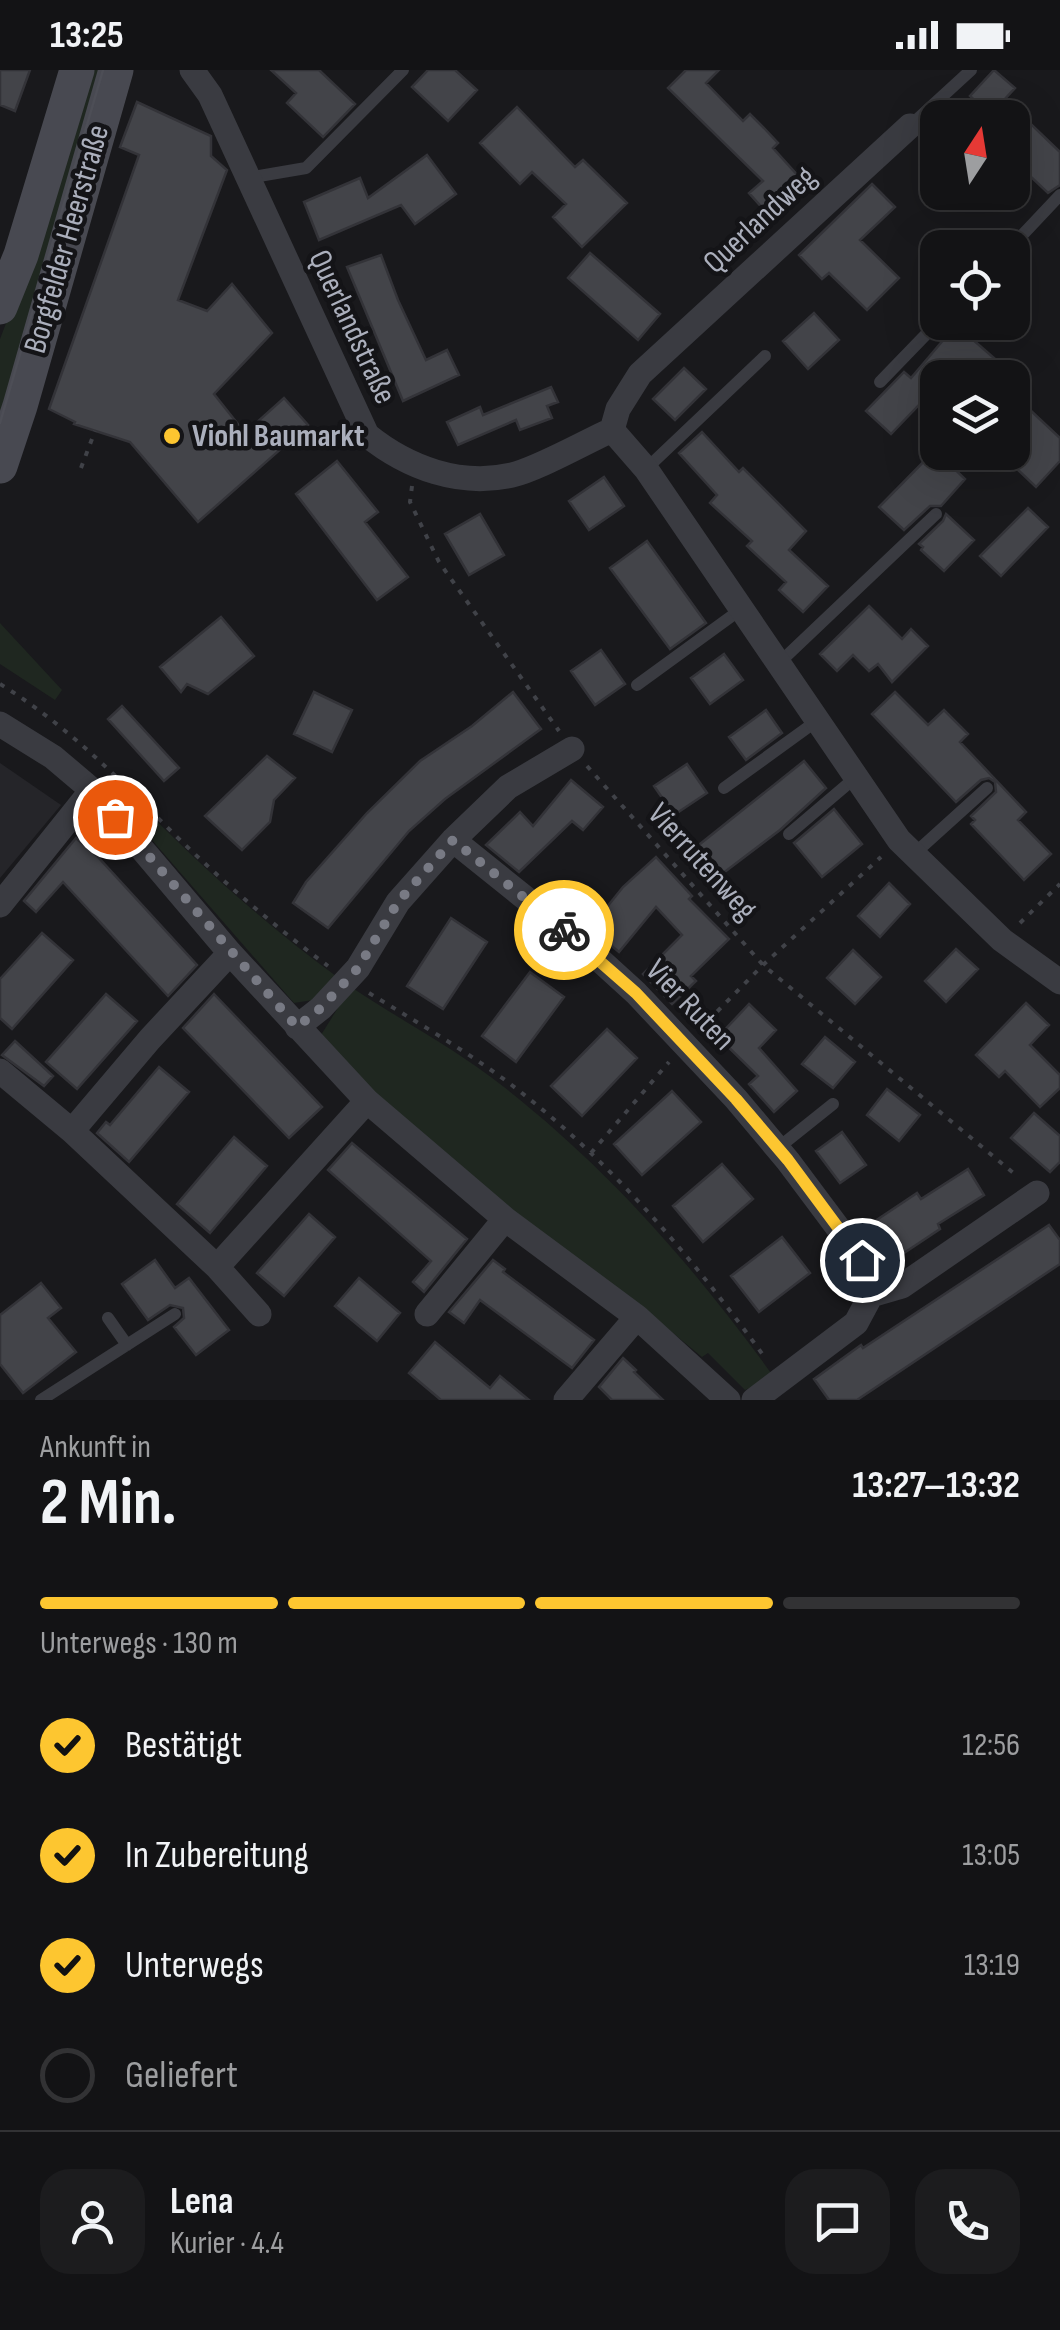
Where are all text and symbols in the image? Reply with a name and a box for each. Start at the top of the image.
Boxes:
text: 13:25 [50,13,124,58]
north arrow [920,100,1030,210]
map controls [920,100,1030,470]
street label: Borgfelder Heerstraße [16,120,118,358]
street label: Querlandweg [696,158,824,282]
button: locate [920,230,1030,340]
street label: Querlandstraße [299,244,405,410]
button: layers [920,360,1030,470]
place label: Viohl Baumarkt [192,417,365,456]
marker: Viohl Baumarkt [161,425,183,447]
pin [73,775,158,860]
icon: bag [88,790,143,845]
street label: Vierrutenweg [639,795,765,929]
courier [514,880,614,980]
icon: bike [537,903,592,958]
street label: Vier Ruten [637,951,743,1059]
pin [820,1218,905,1303]
icon: home [835,1233,890,1288]
text: Ankunft in [40,1428,151,1467]
text: 13:27–13:32 [852,1463,1020,1508]
text: 2 Min. [40,1465,177,1543]
text: Unterwegs · 130 m [40,1624,238,1663]
icon: check [40,1718,95,1773]
text: Bestätigt [125,1723,242,1768]
text: 12:56 [962,1726,1020,1765]
icon: check [40,1828,95,1883]
text: In Zubereitung [125,1833,309,1878]
text: 13:05 [962,1836,1020,1875]
icon: check [40,1938,95,1993]
text: Unterwegs [125,1943,264,1988]
text: 13:19 [964,1946,1020,1985]
text: Geliefert [125,2053,238,2098]
button: person [40,2169,145,2274]
button: chat [785,2169,890,2274]
button: phone [915,2169,1020,2274]
text: Lena [170,2179,233,2224]
text: Kurier · 4.4 [170,2224,284,2263]

